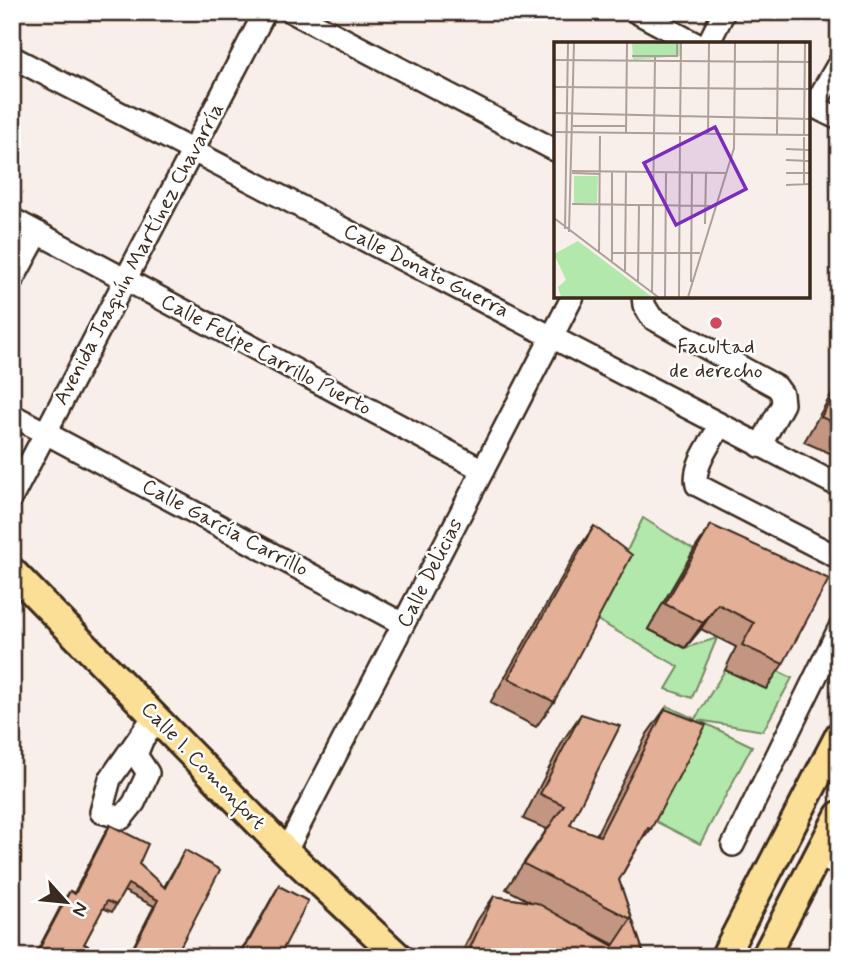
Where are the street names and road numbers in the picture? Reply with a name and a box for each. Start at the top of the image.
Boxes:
street label: Avenida Joaquín Martínez Chavarría [47,98,231,410]
street label: Calle Donato Guerra [338,217,514,325]
street label: Calle Felipe Carrillo Puerto [156,288,376,422]
street label: Calle García Carrillo [137,472,313,584]
street label: Calle Delicias [390,513,470,633]
street label: Calle I. Comonfort [133,696,272,838]

